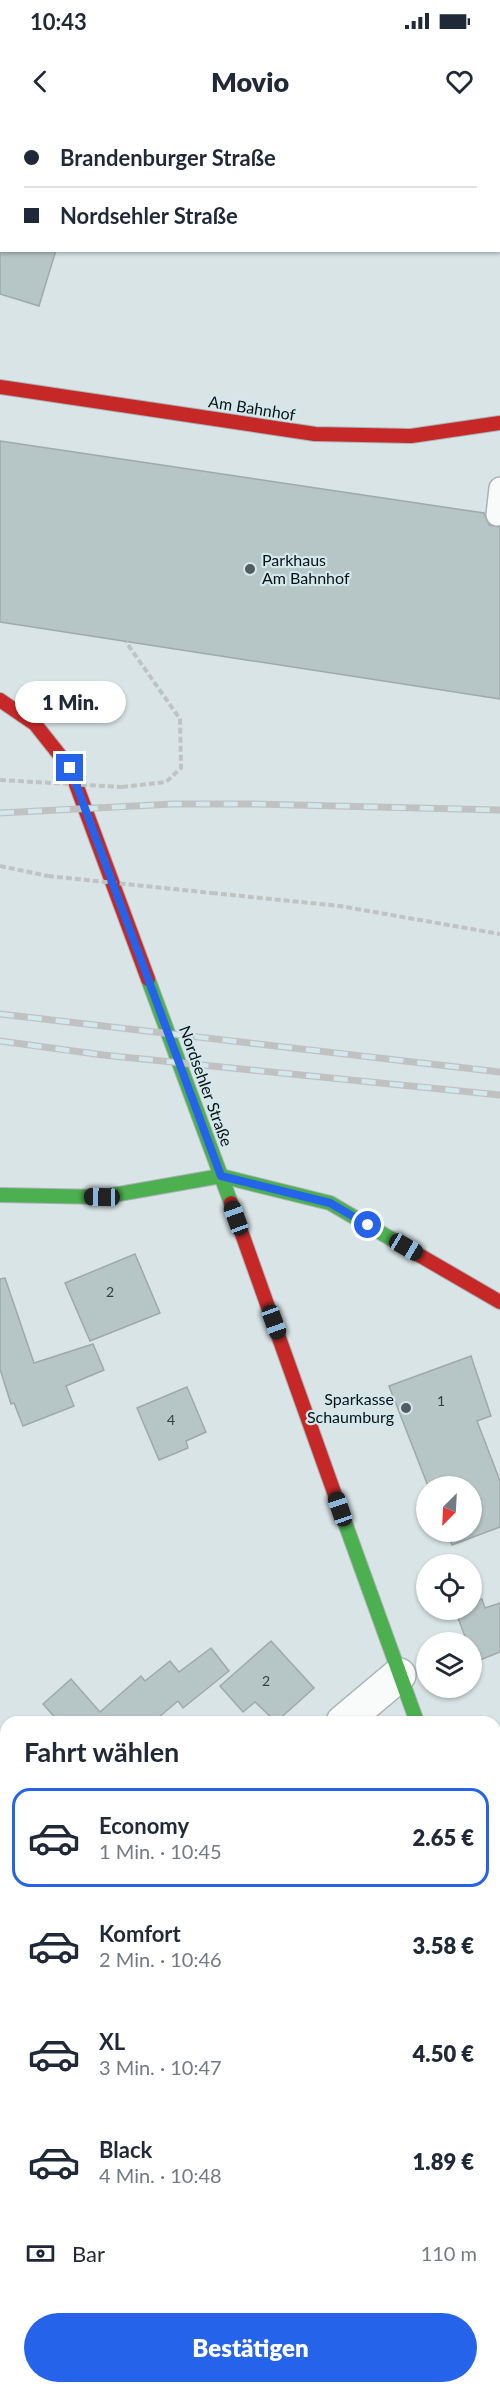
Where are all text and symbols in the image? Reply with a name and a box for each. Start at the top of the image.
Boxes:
text: 10:43 [30,8,87,35]
icon: back [24,65,57,98]
text: Movio [211,65,289,98]
icon: heart [443,65,476,98]
text: Brandenburger Straße [60,144,276,171]
text: Nordsehler Straße [60,202,238,229]
street label: Am Bahnhof [207,391,297,424]
place label: Parkhaus Am Bahnhof [262,550,350,587]
marker: Parkhaus Am Bahnhof [243,562,257,576]
callout: 1 Min. [14,681,125,723]
text: 1 Min. [42,690,99,714]
route end [56,754,83,781]
street label: Nordsehler Straße [176,1023,237,1149]
car [84,1188,120,1206]
car [221,1198,251,1238]
route start [354,1211,381,1238]
car [386,1230,426,1264]
house number: 2 [106,1283,114,1300]
car [259,1302,289,1342]
place label: Sparkasse Schaumburg [307,1389,394,1426]
house number: 1 [437,1392,445,1409]
marker: Sparkasse Schaumburg [399,1401,413,1415]
house number: 4 [167,1411,175,1428]
north arrow [416,1476,482,1542]
map controls [416,1476,482,1698]
car [326,1489,354,1529]
button: locate [416,1554,482,1620]
button: layers [416,1632,482,1698]
house number: 2 [262,1672,270,1689]
text: Fahrt wählen [24,1735,179,1768]
icon: car [27,1811,81,1865]
text: Economy [99,1812,189,1839]
text: 2.65 € [413,1824,474,1851]
text: 1 Min. · 10:45 [99,1839,222,1863]
icon: car [27,1919,81,1973]
text: Komfort [99,1920,181,1947]
text: 3.58 € [413,1932,474,1959]
text: 2 Min. · 10:46 [99,1947,222,1971]
icon: car [27,2027,81,2081]
text: XL [99,2028,125,2055]
text: 4.50 € [413,2040,474,2067]
text: 3 Min. · 10:47 [99,2055,222,2079]
icon: car [27,2135,81,2189]
text: Black [99,2136,152,2163]
text: 1.89 € [413,2148,474,2175]
text: 4 Min. · 10:48 [99,2163,222,2187]
icon: cash [24,2237,57,2270]
text: Bar [72,2240,105,2267]
text: 110 m [421,2241,477,2265]
button: Bestätigen [24,2313,477,2382]

